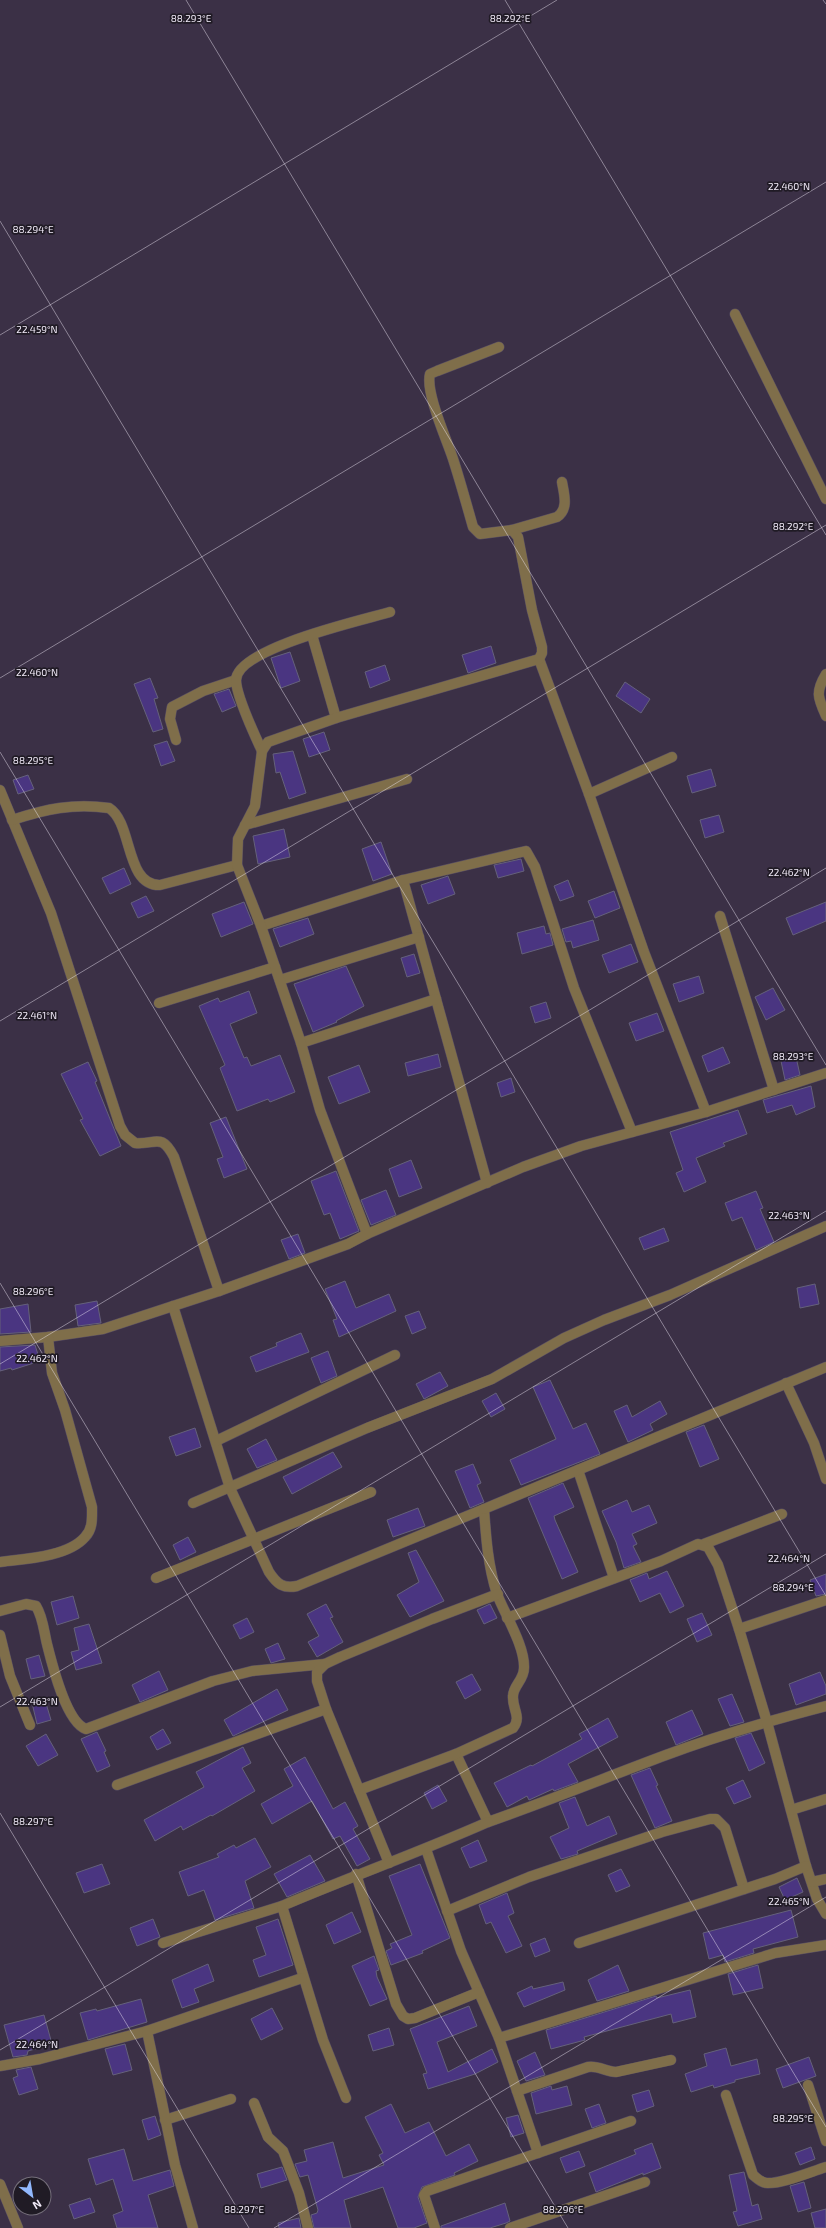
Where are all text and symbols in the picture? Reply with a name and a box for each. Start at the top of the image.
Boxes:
text: 88.293°E [171,12,212,24]
text: 88.292°E [490,12,531,24]
text: 22.460°N [768,180,810,192]
text: 88.294°E [12,223,54,235]
text: 22.459°N [16,323,58,335]
text: 88.292°E [773,520,814,532]
text: 22.460°N [16,666,58,678]
text: 88.295°E [13,754,54,766]
text: 22.462°N [768,866,810,878]
text: 22.461°N [17,1009,57,1021]
text: 88.293°E [773,1050,814,1062]
text: 22.463°N [768,1209,810,1221]
text: 88.296°E [13,1285,54,1297]
text: 22.462°N [16,1352,58,1364]
text: 22.464°N [768,1552,810,1564]
text: 88.294°E [772,1581,814,1593]
text: 22.463°N [16,1695,58,1707]
text: 88.297°E [13,1815,53,1827]
text: 22.465°N [768,1895,810,1907]
text: 22.464°N [16,2038,58,2050]
text: 88.295°E [773,2112,814,2124]
north arrow [12,2176,52,2216]
text: N [31,2197,44,2213]
text: 88.297°E [224,2203,264,2215]
text: 88.296°E [543,2203,584,2215]

